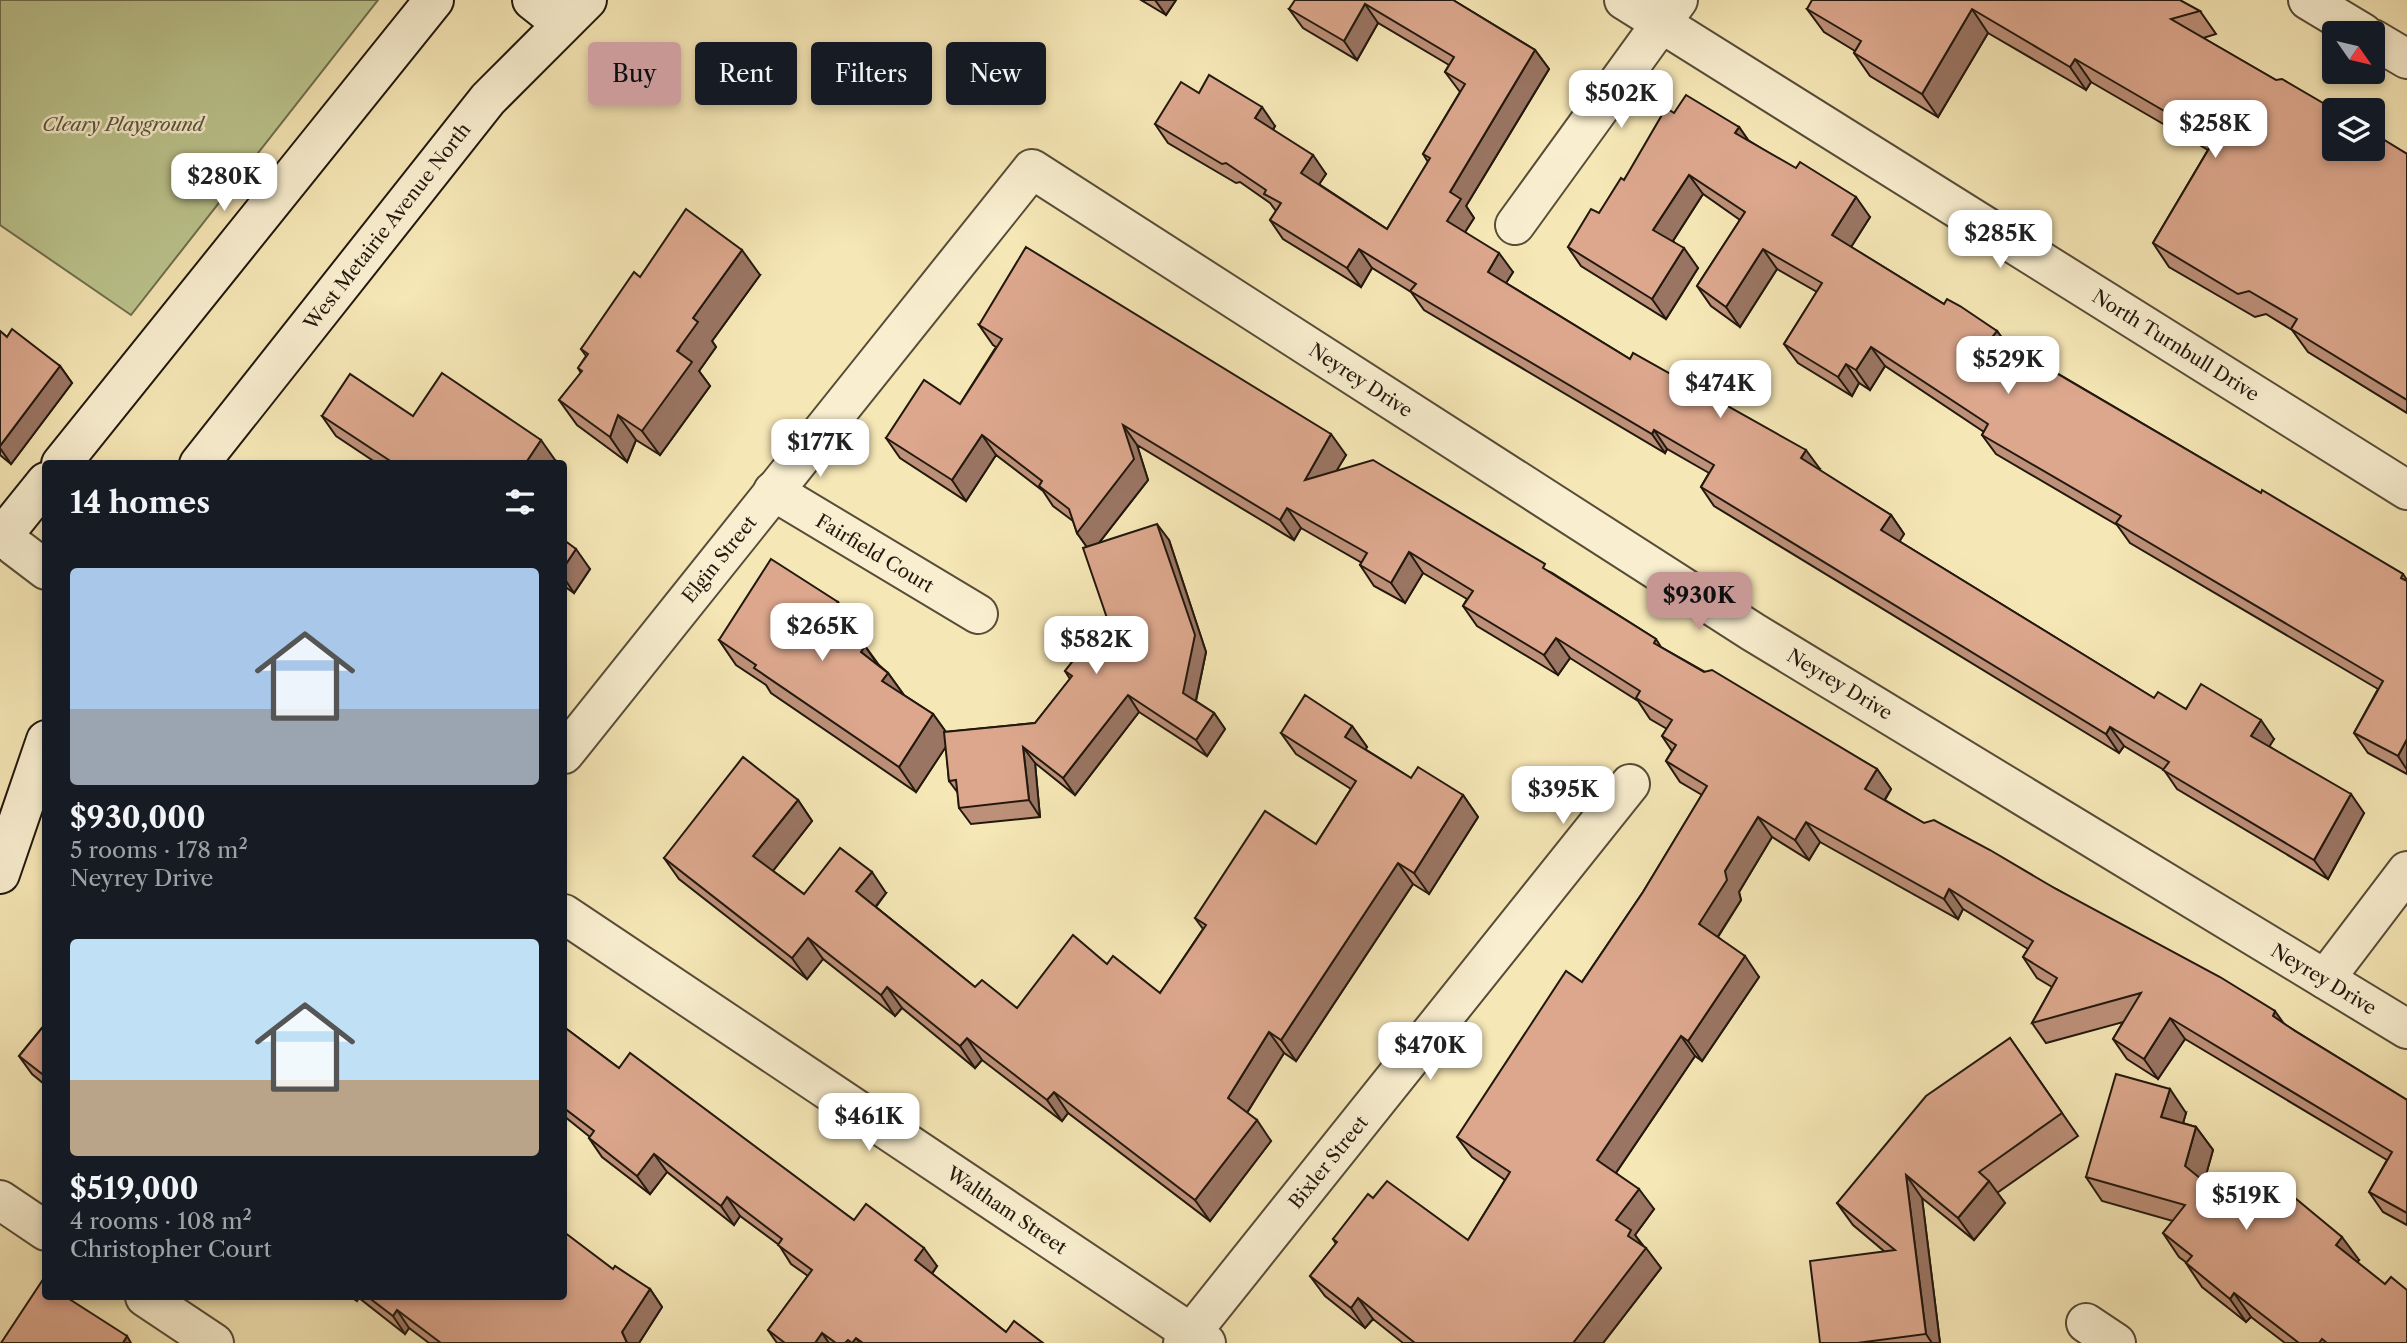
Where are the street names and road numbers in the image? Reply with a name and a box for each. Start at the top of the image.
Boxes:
street label: West Metairie Avenue North [299,118,475,335]
street label: North Turnbull Drive [2088,285,2263,406]
street label: Neyrey Drive [1305,339,1417,422]
street label: Fairfield Court [812,509,938,598]
street label: Elgin Street [677,511,762,607]
street label: Neyrey Drive [1783,644,1896,725]
street label: Neyrey Drive [2267,939,2380,1020]
street label: Bixler Street [1284,1111,1373,1213]
street label: Waltham Street [941,1161,1071,1259]

